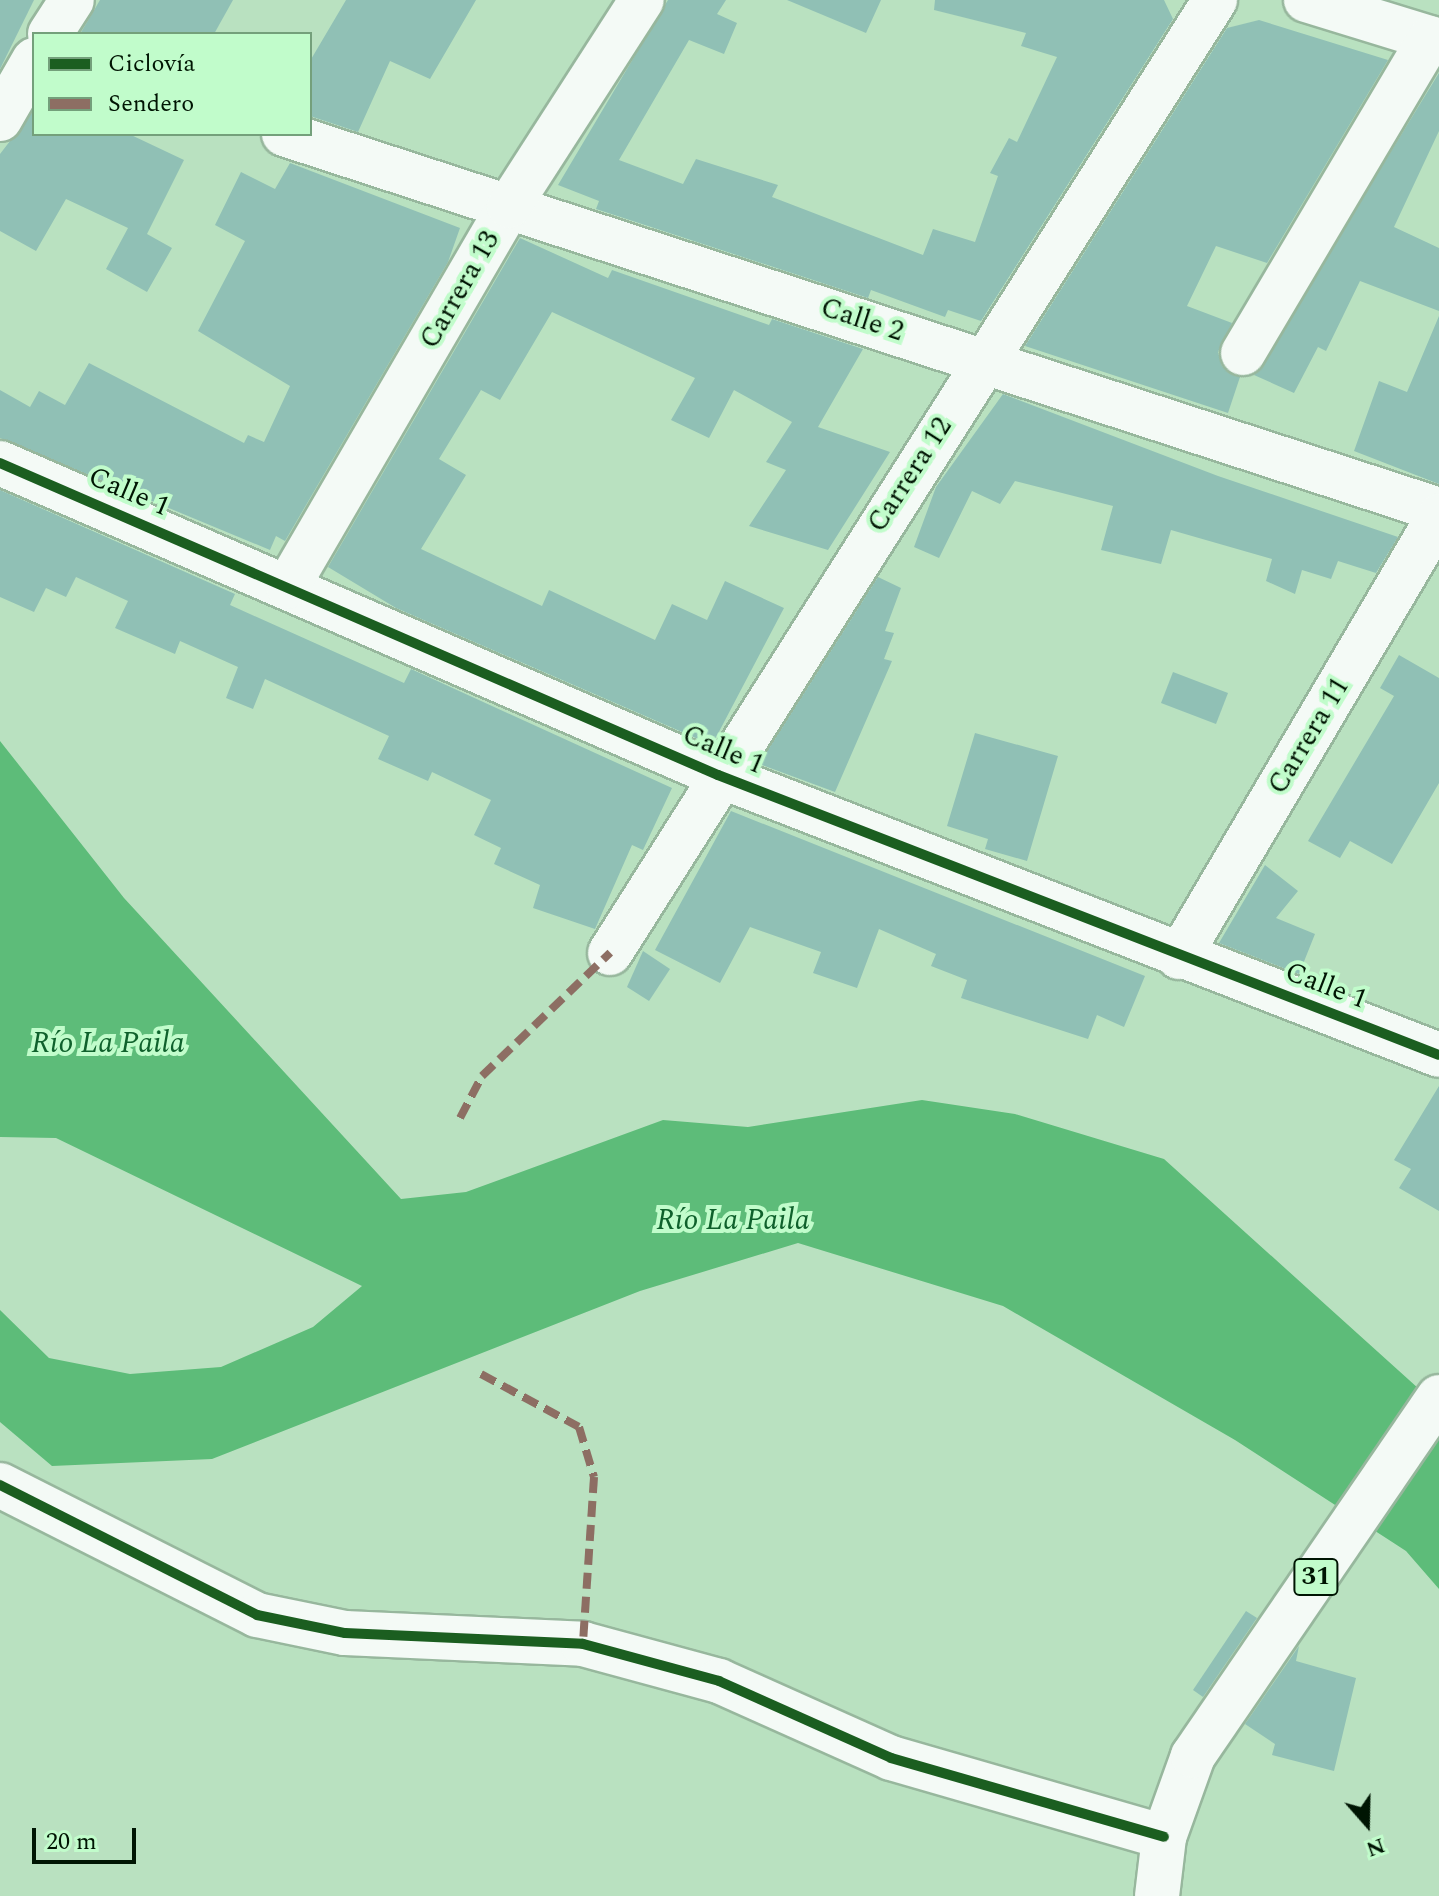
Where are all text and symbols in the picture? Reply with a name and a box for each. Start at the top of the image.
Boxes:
legend [32,32,312,136]
text: Ciclovía [108,46,195,82]
text: Sendero [108,86,194,122]
street label: Carrera 13 [413,225,507,355]
street label: Calle 2 [816,291,908,349]
street label: Carrera 12 [861,411,959,539]
street label: Calle 1 [83,460,175,524]
street label: Carrera 11 [1261,672,1357,800]
street label: Calle 1 [677,718,769,782]
street label: Calle 1 [1280,955,1372,1017]
water label: Río La Paila [31,1025,185,1061]
water label: Río La Paila [656,1202,810,1238]
road number: 31 [1292,1555,1340,1599]
north arrow [1327,1784,1407,1864]
scale bar [36,1812,140,1862]
text: 20 m [46,1824,97,1860]
text: N [1361,1828,1389,1866]

